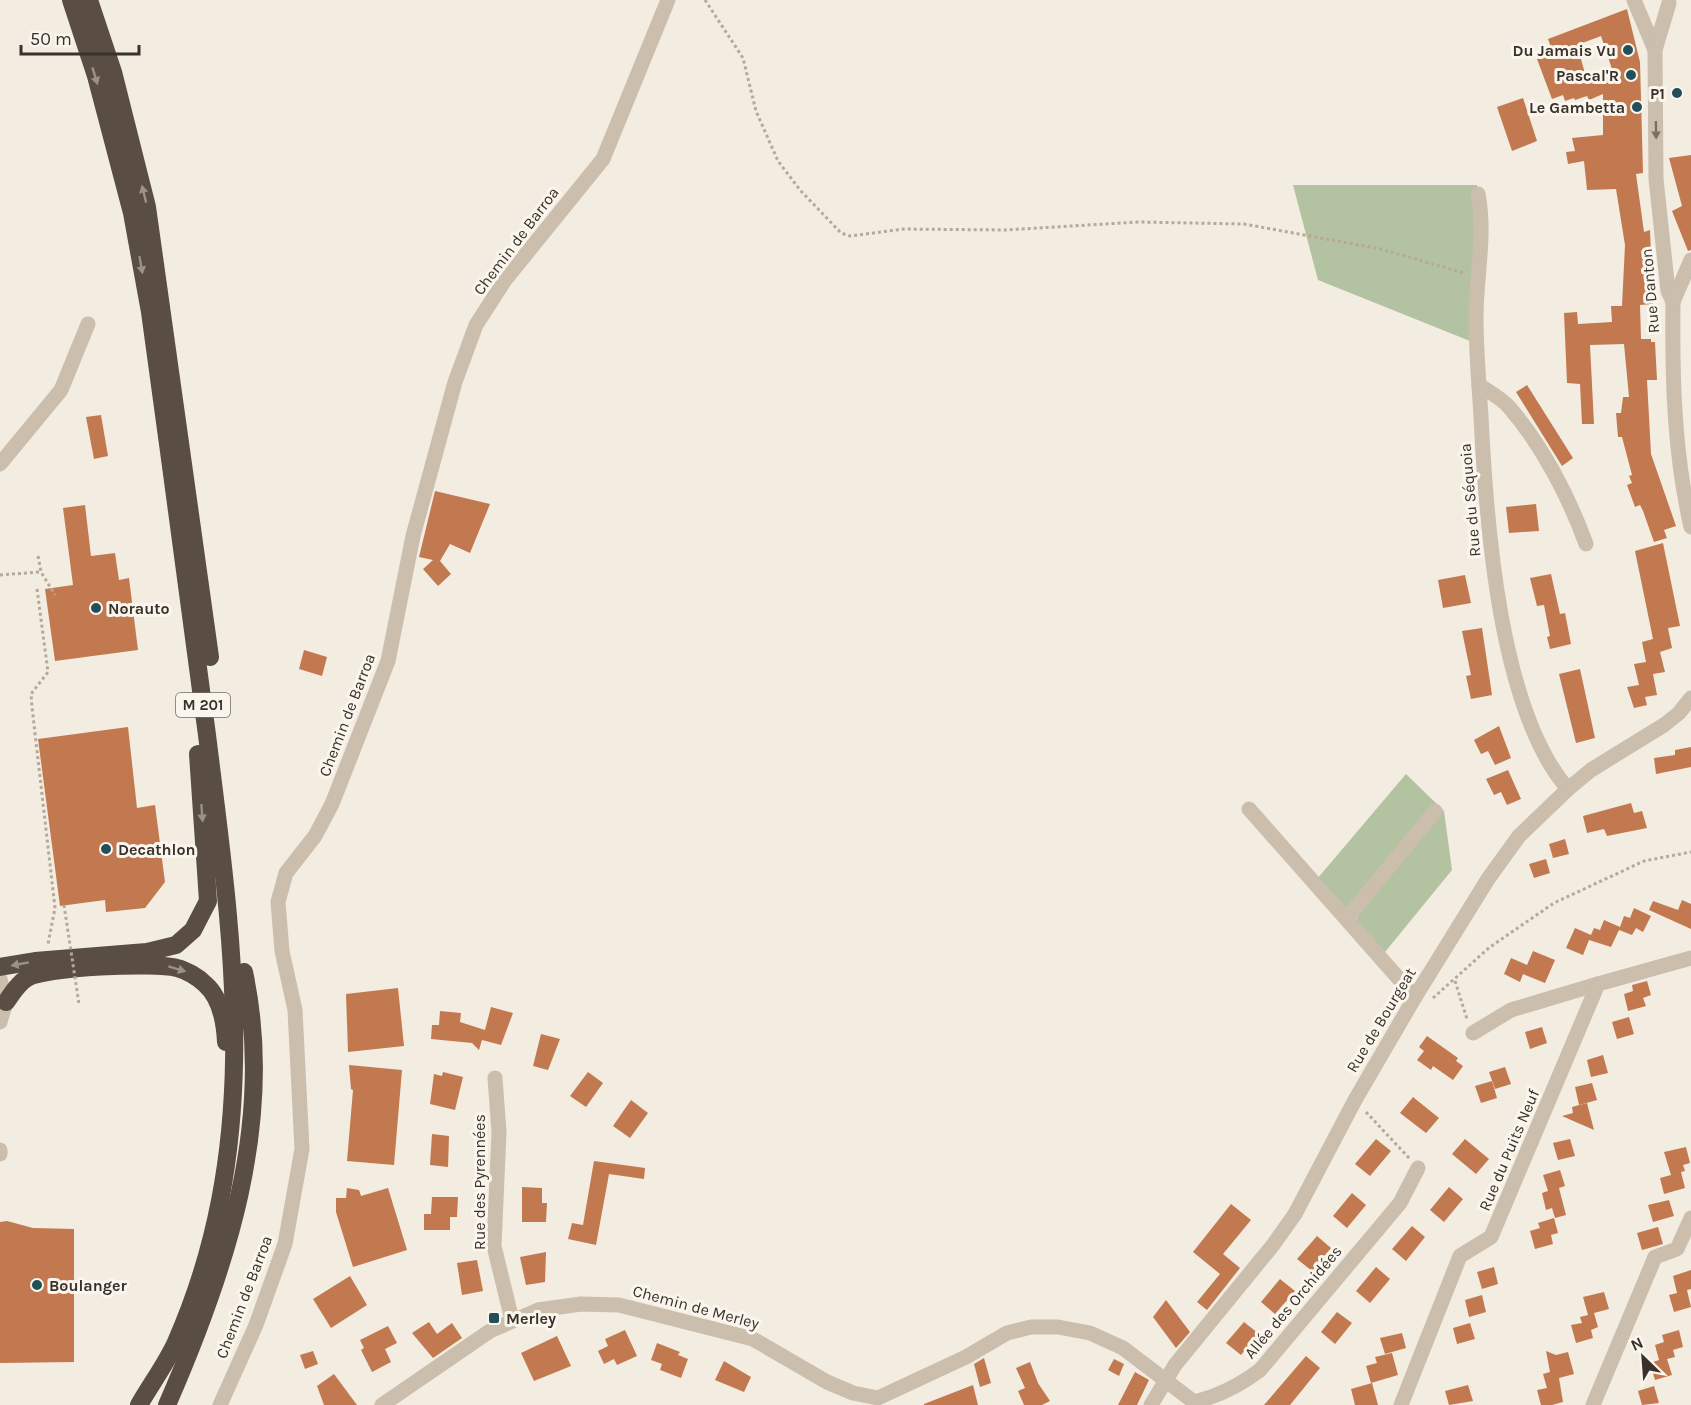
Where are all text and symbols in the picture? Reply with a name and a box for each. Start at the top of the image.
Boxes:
scale bar [21,18,140,56]
text: 50 m [30,28,72,50]
place label: Du Jamais Vu [1513,41,1616,60]
marker: Du Jamais Vu [1621,43,1635,57]
place label: Pascal'R [1556,66,1619,85]
one-way arrow [91,67,100,85]
marker: Pascal'R [1624,68,1638,82]
place label: P1 [1650,84,1665,103]
marker: P1 [1670,86,1684,100]
place label: Le Gambetta [1529,98,1625,117]
marker: Le Gambetta [1630,100,1644,114]
one-way arrow [1652,120,1661,139]
street label: Chemin de Barroa [469,183,563,299]
one-way arrow [138,185,148,203]
street label: Rue Danton [1637,248,1663,334]
one-way arrow [137,256,146,275]
street label: Rue du Séquoia [1456,443,1484,557]
place label: Norauto [108,599,170,618]
marker: Norauto [89,601,103,615]
street label: Chemin de Barroa [315,651,379,779]
road number: M 201 [176,693,230,717]
one-way arrow [197,804,207,823]
place label: Decathlon [118,840,195,859]
marker: Decathlon [99,842,113,856]
one-way arrow [10,959,29,968]
street label: Rue de Bourgeat [1342,964,1420,1076]
one-way arrow [168,965,186,975]
street label: Rue du Puits Neuf [1475,1086,1543,1214]
street label: Rue des Pyrennées [470,1114,489,1250]
street label: Chemin de Barroa [212,1233,276,1361]
street label: Allée des Orchidées [1240,1242,1346,1362]
place label: Boulanger [49,1276,127,1295]
marker: Boulanger [30,1278,44,1292]
street label: Chemin de Merley [631,1281,762,1333]
place label: Merley [506,1309,556,1328]
marker: Merley [487,1311,501,1325]
north arrow [1613,1327,1673,1387]
text: N [1628,1333,1646,1355]

